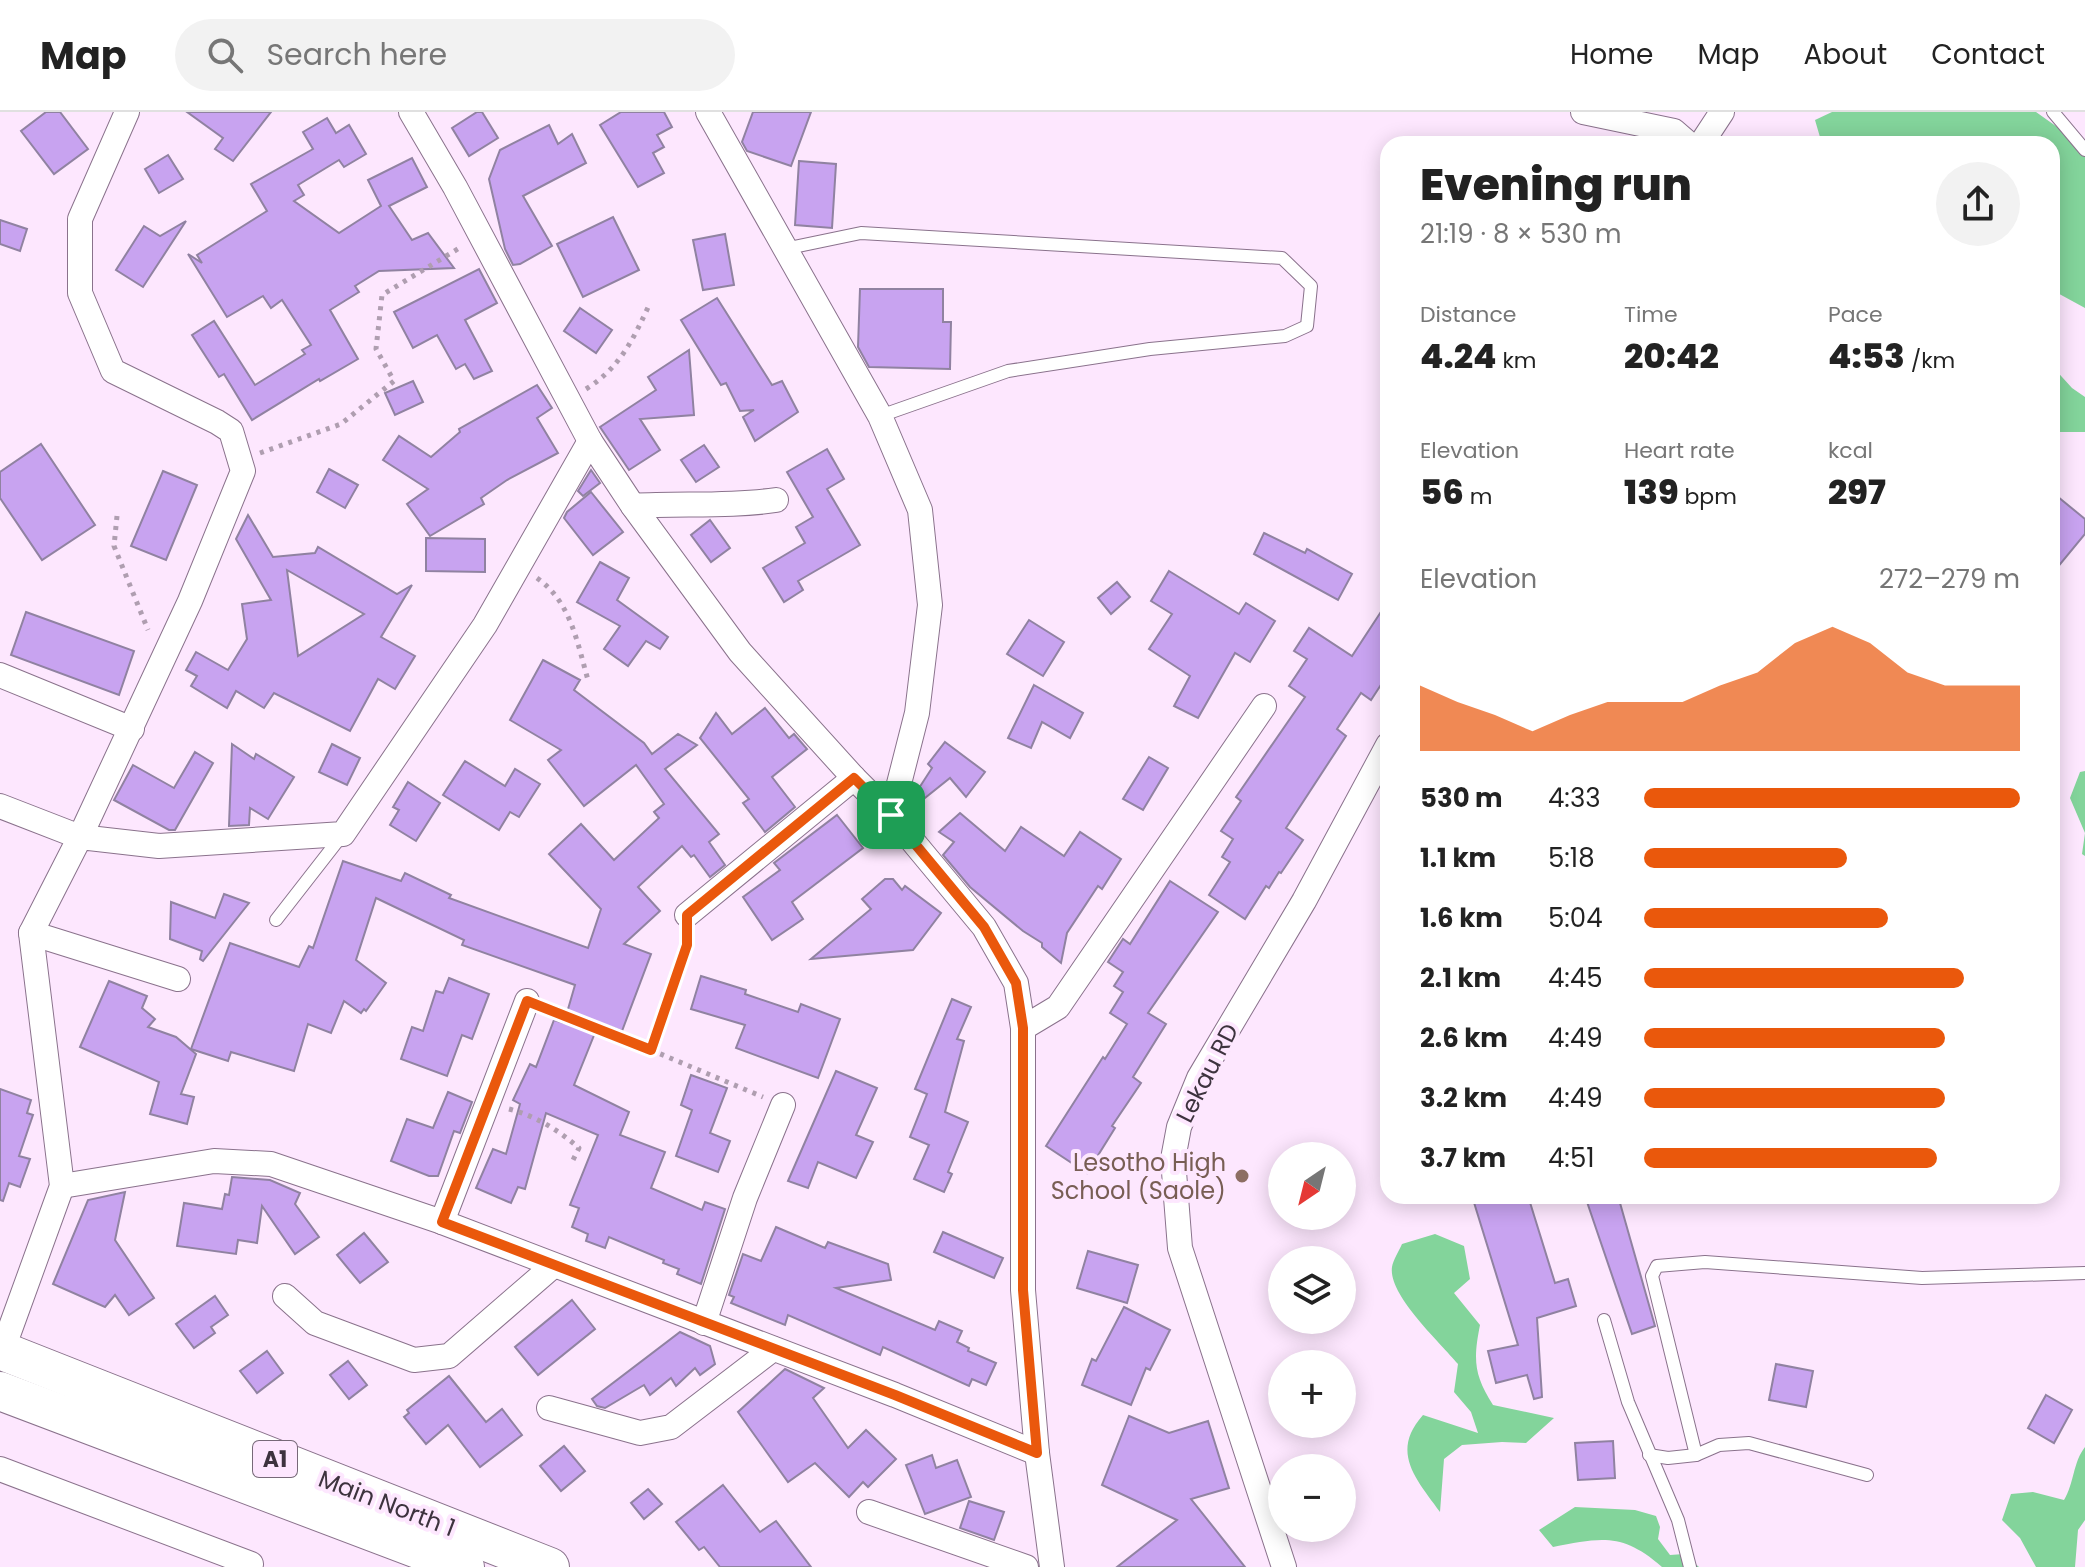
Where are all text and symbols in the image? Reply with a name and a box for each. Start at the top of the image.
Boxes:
search box [175,19,735,91]
text: Map [40,29,127,82]
icon: search [203,33,247,77]
text: Search here [267,33,447,76]
text: Home [1570,35,1653,74]
text: Map [1697,35,1759,74]
text: About [1803,35,1887,74]
text: Contact [1931,35,2045,74]
text: Evening run [1420,154,1692,215]
button: share [1936,162,2020,246]
text: 21:19 · 8 × 530 m [1420,216,1622,252]
text: Distance [1420,299,1516,330]
text: Time [1624,299,1678,330]
text: Pace [1828,299,1883,330]
text: 4.24 [1420,332,1497,380]
text: 20:42 [1624,332,1719,380]
text: 4:53 [1828,332,1905,380]
text: km [1497,345,1536,376]
text: /km [1905,345,1955,376]
text: Elevation [1420,435,1519,466]
text: Heart rate [1624,435,1735,466]
text: kcal [1828,435,1873,466]
text: 56 [1420,468,1464,516]
text: 139 [1624,468,1679,516]
text: 297 [1828,468,1886,516]
text: m [1464,481,1492,512]
text: bpm [1679,481,1737,512]
text: Elevation [1420,561,1537,597]
text: 272–279 m [1879,561,2020,597]
text: 530 m [1420,780,1503,816]
text: 4:33 [1548,780,1601,816]
pin [857,781,925,849]
icon: arrive [869,793,913,837]
text: 1.1 km [1420,840,1496,876]
text: 5:18 [1548,840,1595,876]
text: 1.6 km [1420,900,1503,936]
text: 5:04 [1548,900,1603,936]
text: 2.1 km [1420,960,1501,996]
text: 4:45 [1548,960,1603,996]
street label: Lekau RD [1168,1018,1246,1128]
text: 2.6 km [1420,1020,1508,1056]
text: 4:49 [1548,1020,1603,1056]
text: 3.2 km [1420,1080,1507,1116]
text: 4:49 [1548,1080,1603,1116]
text: 3.7 km [1420,1140,1506,1176]
text: 4:51 [1548,1140,1595,1176]
north arrow [1268,1142,1356,1230]
map controls [1268,1142,1356,1542]
place label: Lesotho High School (Saole) [1051,1146,1226,1207]
marker: Lesotho High School (Saole) [1233,1167,1251,1185]
button: layers [1268,1246,1356,1334]
button: + [1268,1350,1356,1438]
road number: A1 [253,1441,297,1477]
button: − [1268,1454,1356,1542]
street label: Main North 1 [314,1462,460,1544]

